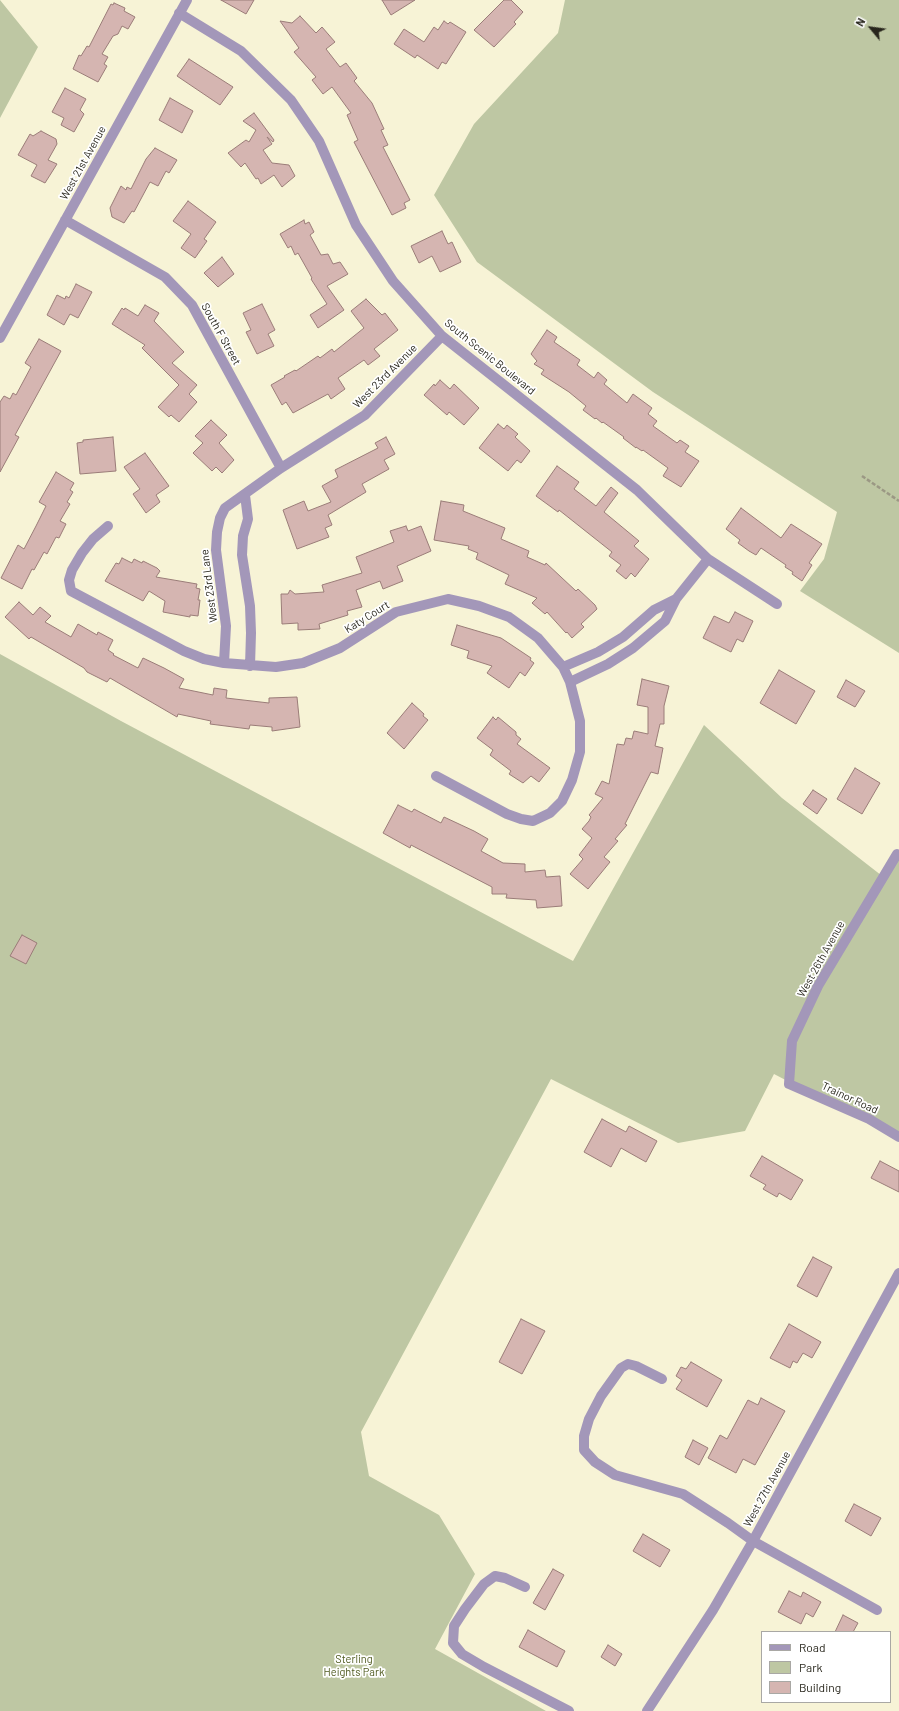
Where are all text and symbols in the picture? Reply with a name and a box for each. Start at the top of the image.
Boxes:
north arrow [851,8,891,48]
text: N [853,16,868,28]
street label: West 21st Avenue [57,124,109,202]
street label: South F Street [199,301,243,367]
street label: South Scenic Boulevard [442,316,538,398]
street label: West 23rd Avenue [350,341,420,411]
street label: West 23rd Lane [198,549,220,623]
street label: Katy Court [342,598,392,636]
street label: West 26th Avenue [795,919,847,999]
street label: Trainor Road [820,1079,880,1117]
street label: West 27th Avenue [741,1449,793,1529]
legend [761,1631,891,1703]
text: Road [799,1640,826,1654]
park label: Sterling Heights Park [324,1652,384,1678]
text: Park [799,1660,823,1674]
text: Building [799,1680,841,1694]

